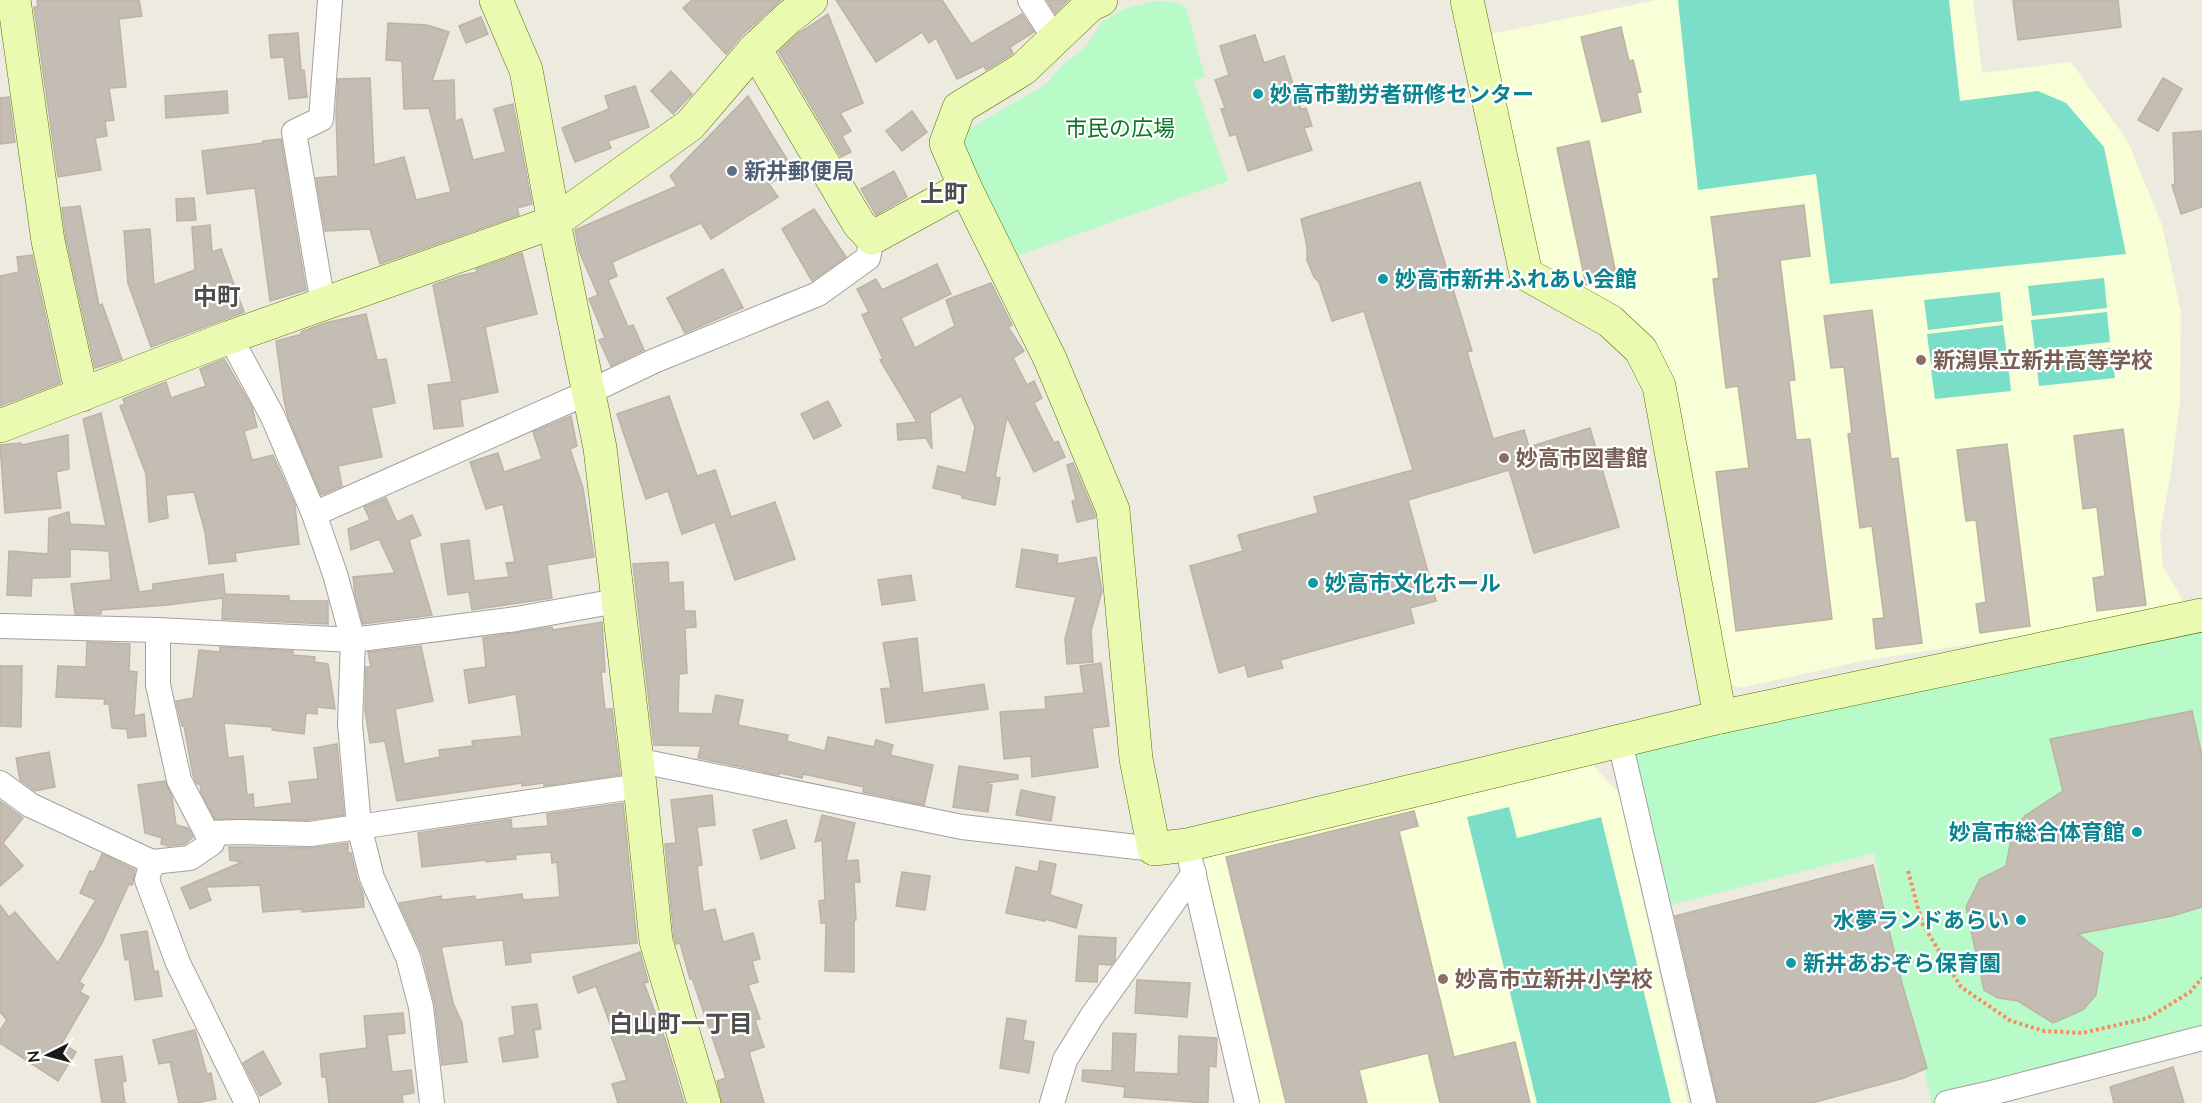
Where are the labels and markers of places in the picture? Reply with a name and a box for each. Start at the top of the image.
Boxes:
place label: 妙高市勤労者研修センター [1270,80,1534,108]
marker: 妙高市勤労者研修センター [1251,87,1265,101]
place label: 新井郵便局 [744,157,854,185]
marker: 新井郵便局 [725,164,739,178]
place label: 妙高市新井ふれあい会館 [1395,265,1637,293]
marker: 妙高市新井ふれあい会館 [1376,272,1390,286]
place label: 新潟県立新井高等学校 [1933,346,2153,374]
marker: 新潟県立新井高等学校 [1914,353,1928,367]
place label: 妙高市図書館 [1516,444,1648,472]
marker: 妙高市図書館 [1497,451,1511,465]
place label: 妙高市文化ホール [1325,569,1501,597]
marker: 妙高市文化ホール [1306,576,1320,590]
place label: 妙高市総合体育館 [1949,818,2125,846]
marker: 妙高市総合体育館 [2130,825,2144,839]
place label: 水夢ランドあらい [1833,906,2009,934]
marker: 水夢ランドあらい [2014,913,2028,927]
place label: 新井あおぞら保育園 [1803,949,2001,977]
marker: 新井あおぞら保育園 [1784,956,1798,970]
place label: 妙高市立新井小学校 [1455,965,1653,993]
marker: 妙高市立新井小学校 [1436,972,1450,986]

